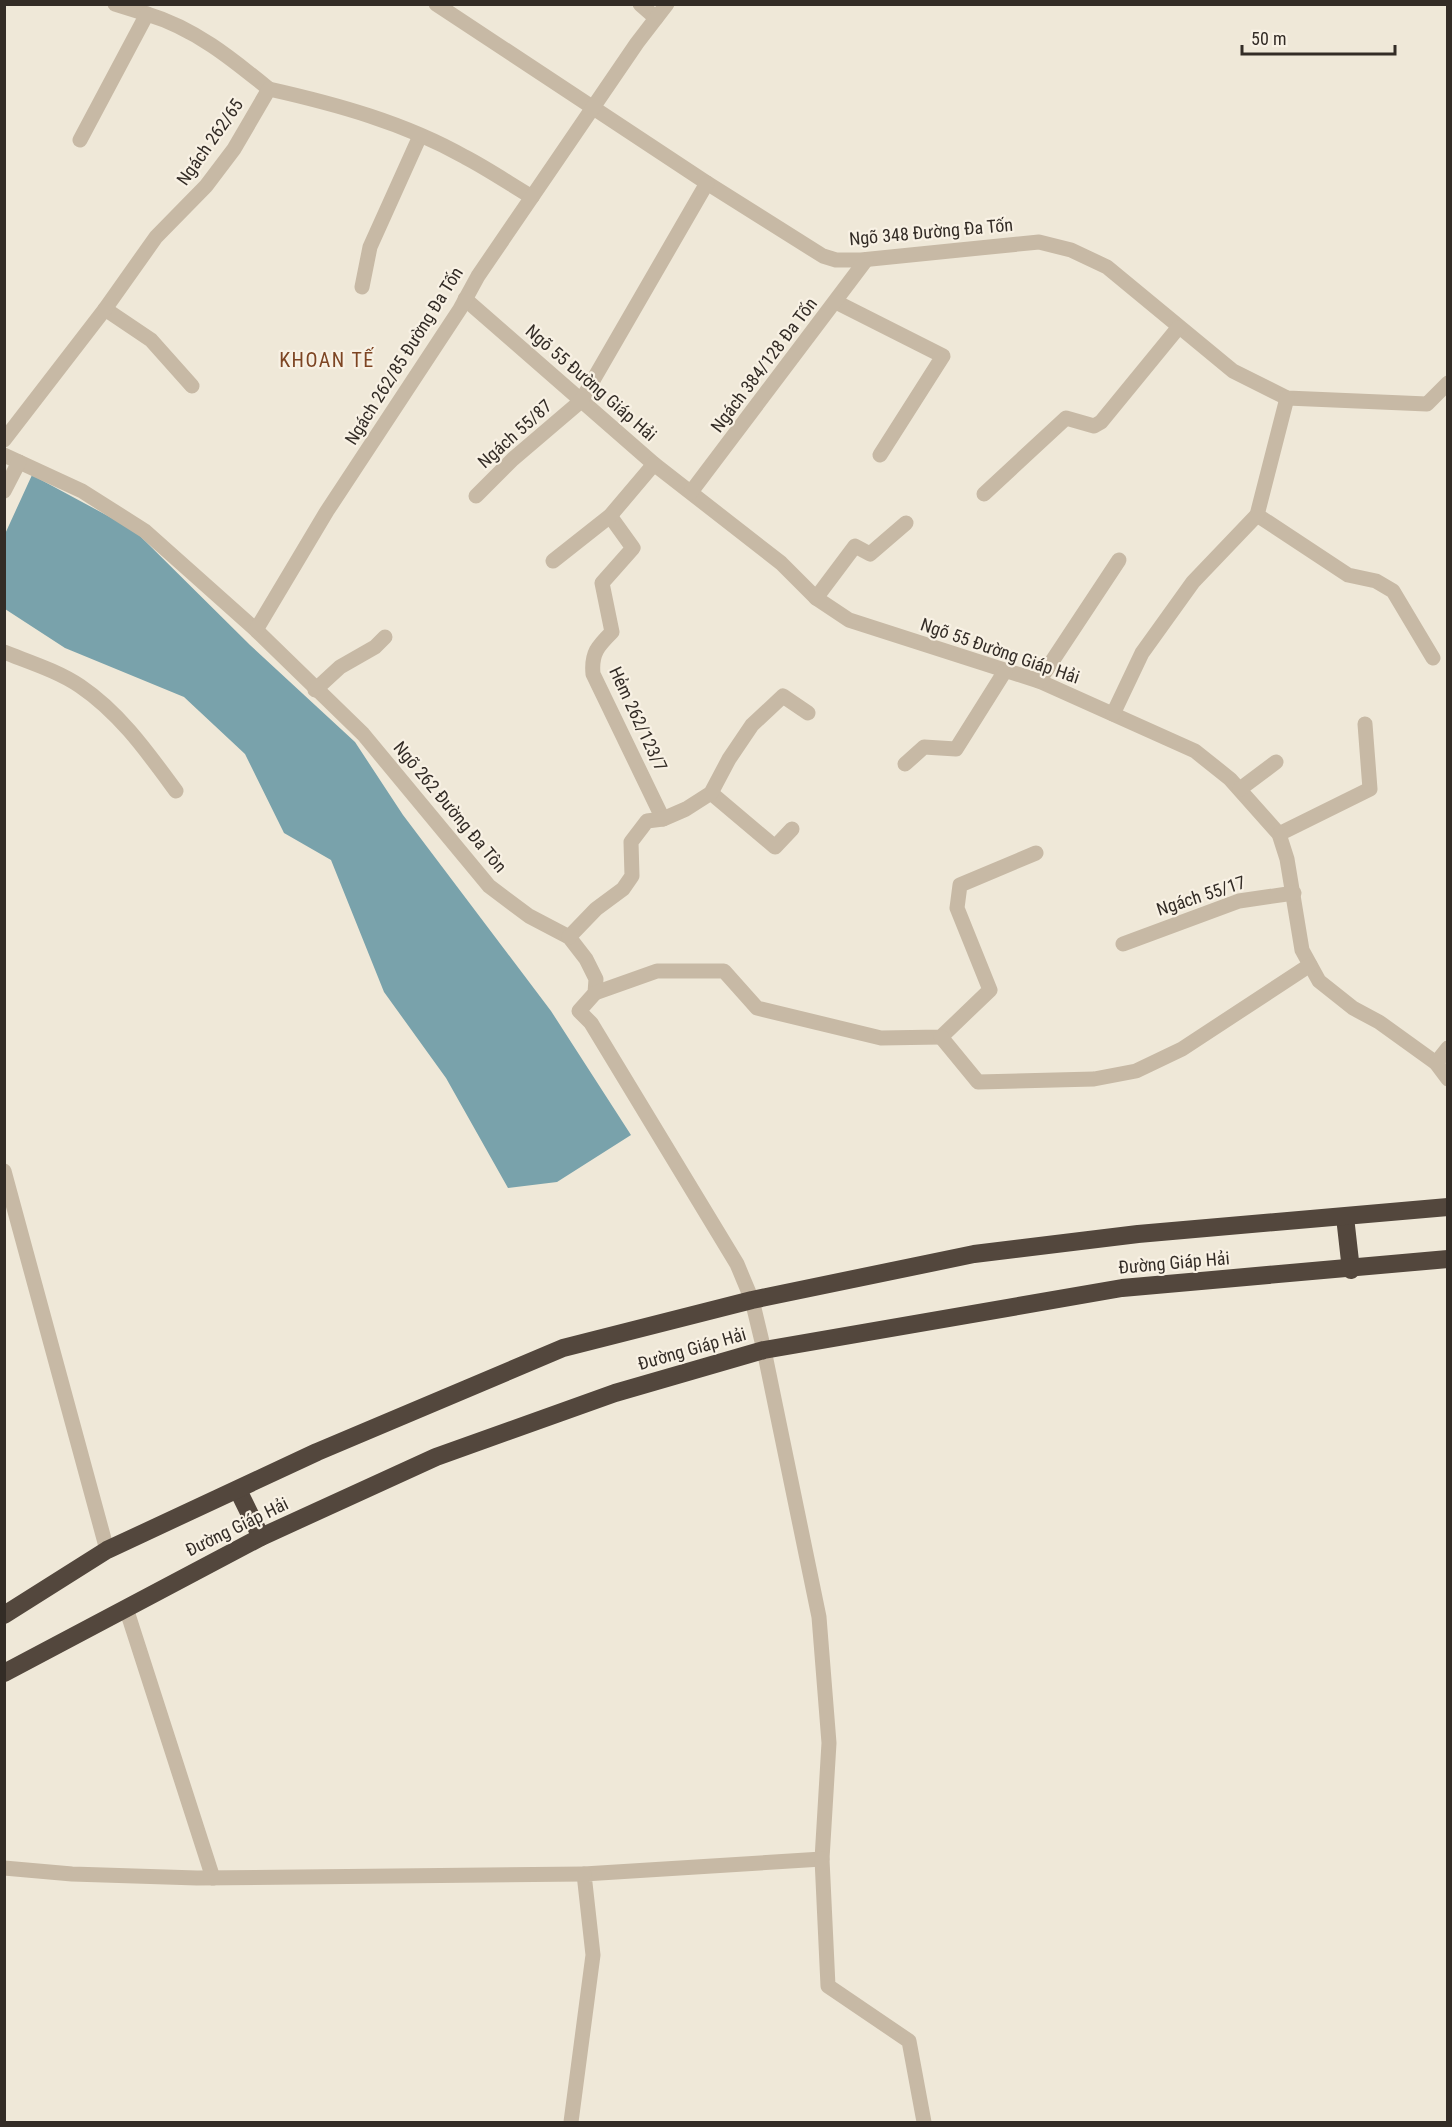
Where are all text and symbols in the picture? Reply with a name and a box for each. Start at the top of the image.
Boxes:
scale bar [1242,18,1395,56]
text: 50 m [1251,28,1286,49]
street label: Ngách 262/65 [172,94,247,189]
street label: Ngõ 348 Đường Đa Tốn [848,214,1014,249]
street label: Ngách 262/85 Đường Đa Tốn [340,263,467,448]
street label: Ngách 384/128 Đa Tốn [706,293,821,436]
street label: Ngõ 55 Đường Giáp Hải [522,320,661,445]
district label: KHOAN TẾ [279,347,375,372]
street label: Ngách 55/87 [473,395,556,472]
street label: Ngõ 55 Đường Giáp Hải [918,613,1082,688]
street label: Hẻm 262/123/7 [605,663,672,774]
street label: Ngõ 262 Đường Đa Tôn [390,737,511,876]
street label: Ngách 55/17 [1154,871,1248,920]
street label: Đường Giáp Hải [1117,1247,1230,1278]
street label: Đường Giáp Hải [635,1323,748,1374]
street label: Đường Giáp Hải [182,1493,292,1560]

